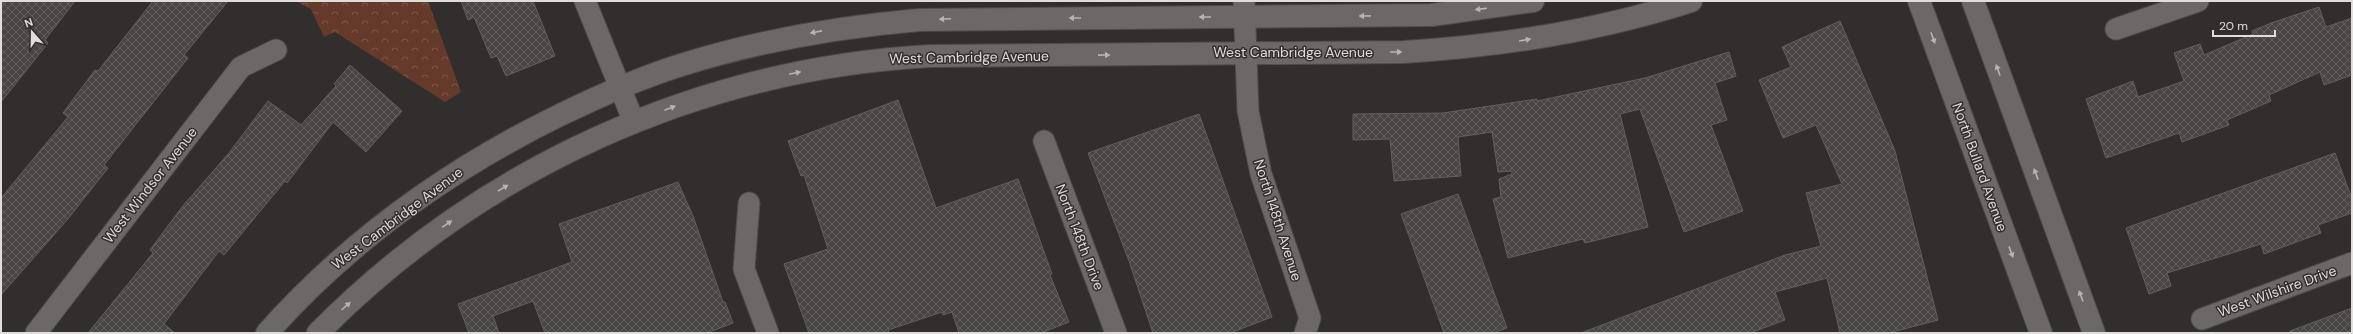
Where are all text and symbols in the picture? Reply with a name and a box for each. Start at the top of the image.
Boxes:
one-way arrow [1475,6,1487,12]
north arrow [12,12,52,52]
scale bar [2213,12,2275,38]
one-way arrow [1358,13,1371,19]
one-way arrow [1198,14,1211,20]
text: N [22,15,35,31]
one-way arrow [939,15,951,22]
one-way arrow [1068,15,1081,21]
text: 20 m [2219,18,2248,34]
one-way arrow [810,30,822,36]
one-way arrow [1930,32,1936,44]
one-way arrow [1519,36,1531,42]
street label: West Cambridge Avenue [1213,43,1373,61]
street label: West Cambridge Avenue [889,47,1049,67]
one-way arrow [1390,49,1403,55]
one-way arrow [1098,51,1110,58]
one-way arrow [1994,64,2000,76]
one-way arrow [789,70,801,76]
street label: North Bullard Avenue [1948,100,2012,234]
one-way arrow [665,104,677,110]
street label: West Windsor Avenue [99,123,201,247]
street label: North 148th Avenue [1250,157,1306,283]
street label: West Cambridge Avenue [328,163,466,273]
one-way arrow [2032,168,2038,180]
street label: North 148th Drive [1051,181,1109,293]
one-way arrow [497,184,509,191]
one-way arrow [441,220,452,228]
one-way arrow [2009,246,2015,258]
street label: West Wilshire Drive [2215,261,2339,321]
one-way arrow [2077,290,2083,302]
one-way arrow [341,301,351,310]

